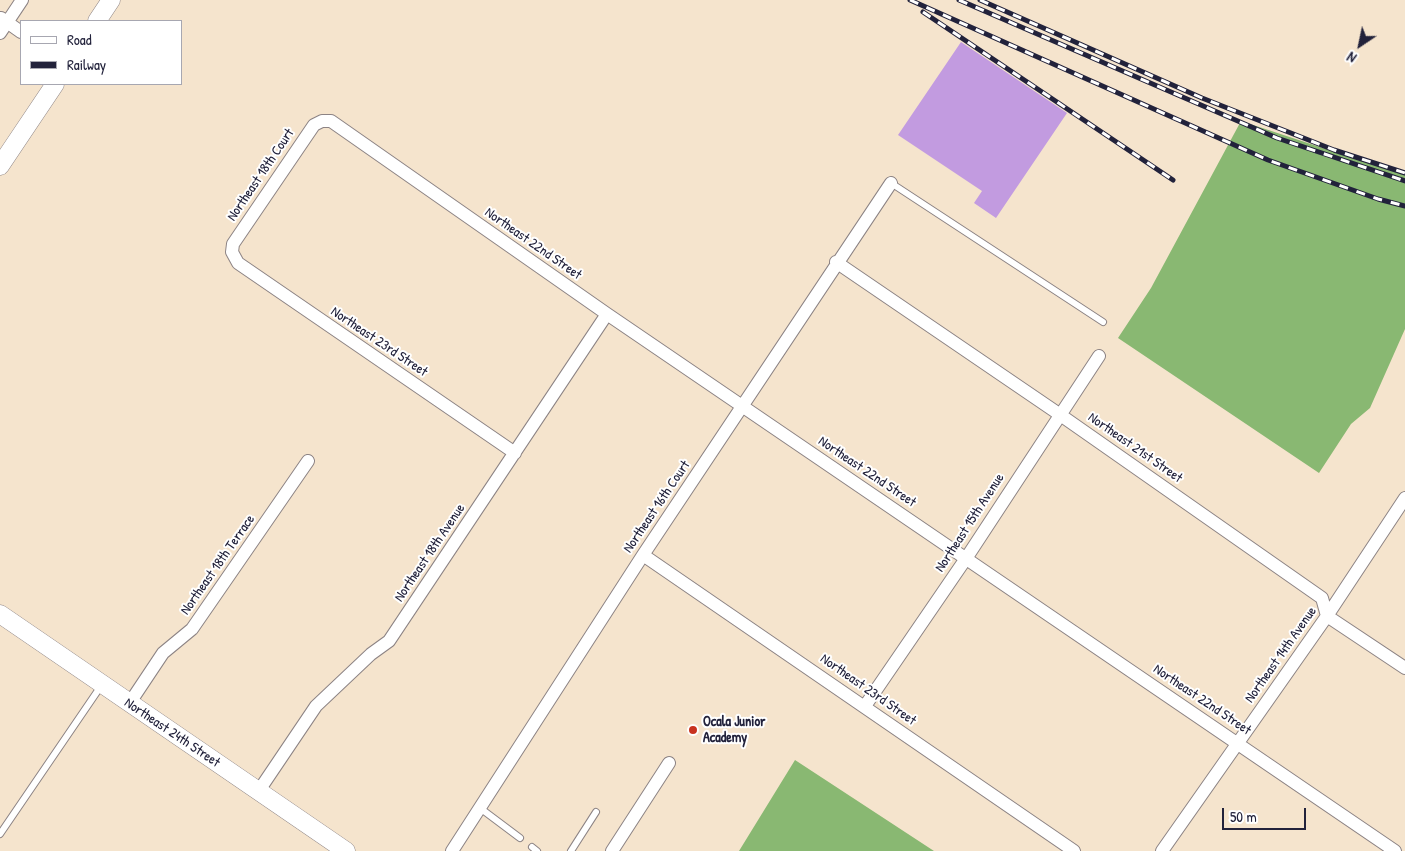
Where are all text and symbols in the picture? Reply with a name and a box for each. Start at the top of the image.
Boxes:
legend [20,20,182,85]
north arrow [1335,20,1385,70]
text: Road [67,29,92,50]
text: N [1343,48,1360,68]
text: Railway [67,54,106,75]
street label: Northeast 18th Court [224,126,298,224]
street label: Northeast 22nd Street [481,204,585,284]
street label: Northeast 23rd Street [327,303,431,381]
street label: Northeast 21st Street [1085,409,1185,487]
street label: Northeast 22nd Street [815,433,919,511]
street label: Northeast 16th Court [620,458,694,556]
street label: Northeast 15th Avenue [932,471,1008,575]
street label: Northeast 18th Avenue [391,501,469,605]
street label: Northeast 18th Terrace [177,512,259,618]
street label: Northeast 14th Avenue [1242,604,1320,706]
street label: Northeast 23rd Street [817,651,919,729]
street label: Northeast 22nd Street [1150,661,1254,739]
street label: Northeast 24th Street [121,695,223,771]
place label: Ocala Junior Academy [703,714,765,746]
marker: Ocala Junior Academy [687,724,699,736]
scale bar [1225,798,1309,830]
text: 50 m [1230,806,1257,827]

